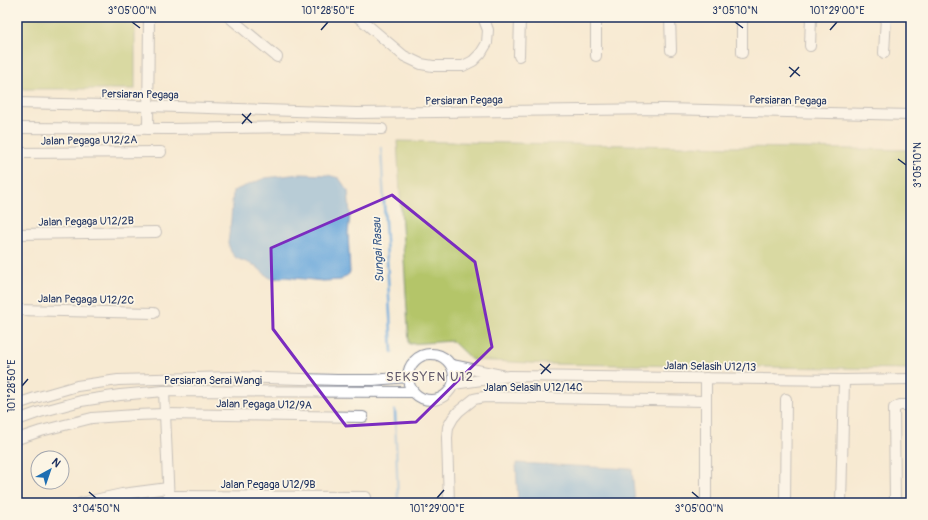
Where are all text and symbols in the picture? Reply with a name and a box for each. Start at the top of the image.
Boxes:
text: 3°05'00"N [108,5,157,17]
text: 101°28'50"E [301,5,355,17]
text: 3°05'10"N [712,5,758,17]
text: 101°29'00"E [810,5,864,17]
street label: Persiaran Pegaga [101,87,179,102]
street label: Persiaran Pegaga [425,93,503,108]
street label: Persiaran Pegaga [749,93,827,108]
street label: Jalan Pegaga U12/2A [41,133,137,148]
text: 3°05'10"N [912,142,924,188]
street label: Jalan Pegaga U12/2B [38,214,134,229]
water label: Sungai Rasau [369,216,388,283]
street label: Jalan Pegaga U12/2C [38,292,134,307]
text: 101°28'50"E [6,359,18,413]
street label: Jalan Selasih U12/13 [664,359,756,374]
district label: SEKSYEN U12 [386,369,474,385]
street label: Persiaran Serai Wangi [164,374,262,387]
street label: Jalan Selasih U12/14C [483,381,583,394]
street label: Jalan Pegaga U12/9A [216,397,312,412]
north arrow [30,450,70,490]
text: N [49,455,64,470]
street label: Jalan Pegaga U12/9B [220,478,316,491]
text: 3°04'50"N [72,503,120,515]
text: 101°29'00"E [410,503,464,515]
text: 3°05'00"N [675,503,724,515]

